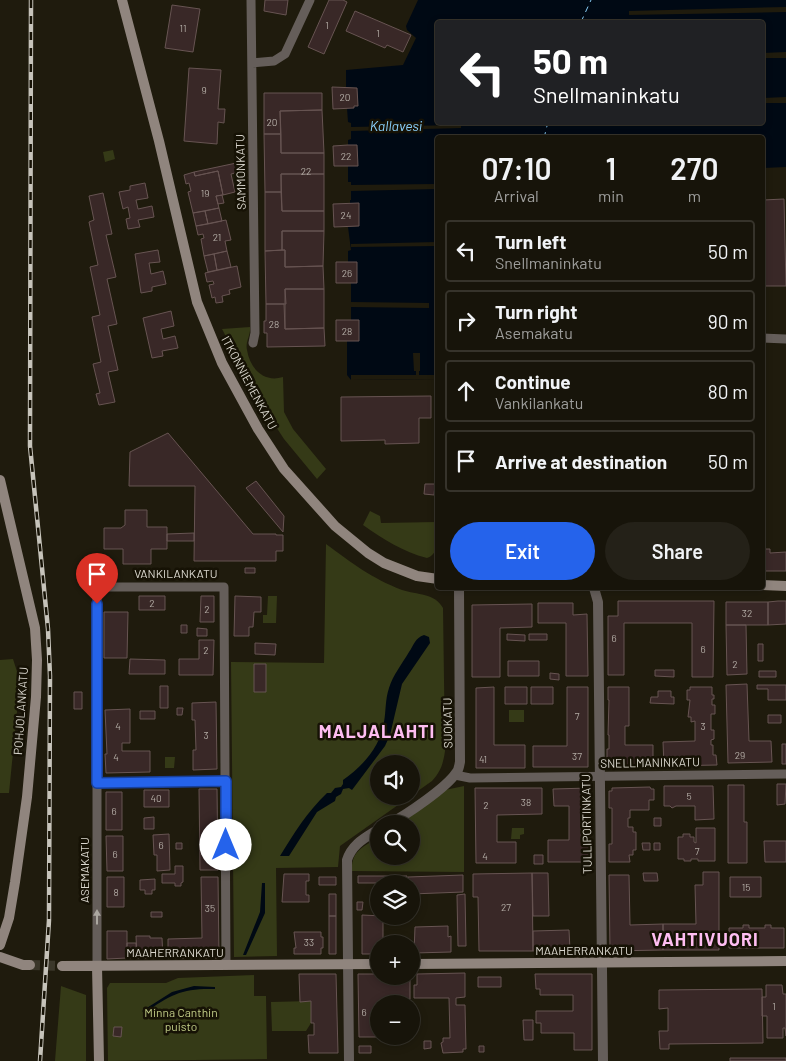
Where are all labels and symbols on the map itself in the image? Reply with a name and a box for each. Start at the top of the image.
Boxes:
house number: 1 [325,19,329,31]
house number: 11 [179,22,187,34]
house number: 1 [376,27,380,39]
house number: 9 [201,84,207,96]
house number: 20 [339,91,351,103]
house number: 20 [266,116,278,128]
water label: Kallavesi [370,117,423,134]
street label: SAMMONKATU [232,134,248,210]
house number: 22 [341,150,351,162]
house number: 22 [301,165,311,177]
house number: 19 [201,187,209,199]
house number: 24 [341,209,351,221]
house number: 21 [213,231,221,243]
house number: 26 [342,267,352,279]
house number: 28 [269,318,279,330]
house number: 28 [342,325,352,337]
street label: ITKONNIEMENKATU [219,333,280,432]
pin [76,553,118,604]
street label: VANKILANKATU [134,566,218,580]
house number: 2 [149,597,155,609]
house number: 2 [204,603,210,615]
house number: 32 [742,607,752,619]
house number: 6 [611,632,617,644]
house number: 6 [700,643,706,655]
house number: 2 [203,644,209,656]
house number: 2 [732,658,738,670]
street label: POHJOLANKATU [10,666,30,755]
street label: SUOKATU [440,697,454,749]
house number: 7 [575,710,580,722]
house number: 4 [115,720,121,732]
district label: MALJALAHTI [319,720,435,742]
house number: 3 [700,720,706,732]
house number: 3 [203,729,209,741]
house number: 29 [735,749,745,761]
house number: 37 [572,750,582,762]
house number: 4 [113,751,119,763]
house number: 41 [479,753,487,765]
street label: SNELLMANINKATU [600,754,700,770]
street label: TULLIPORTINKATU [578,774,594,874]
house number: 5 [686,790,692,802]
house number: 40 [150,792,162,804]
house number: 38 [521,796,531,808]
house number: 2 [483,799,489,811]
house number: 6 [111,805,117,817]
position arrow [199,818,251,870]
street label: ASEMAKATU [77,837,91,903]
house number: 6 [158,839,164,851]
house number: 7 [695,845,700,857]
house number: 6 [112,848,118,860]
house number: 4 [482,850,488,862]
house number: 15 [742,881,750,893]
house number: 8 [113,886,119,898]
house number: 27 [501,901,511,913]
house number: 35 [205,902,215,914]
one-way arrow [93,909,101,925]
district label: VAHTIVUORI [651,928,759,950]
house number: 33 [304,936,314,948]
street label: MAAHERRANKATU [535,943,633,957]
street label: MAAHERRANKATU [126,945,224,959]
house number: 1 [772,1000,776,1012]
park label: Minna Canthin puisto [144,1005,218,1033]
house number: 6 [361,1006,367,1018]

